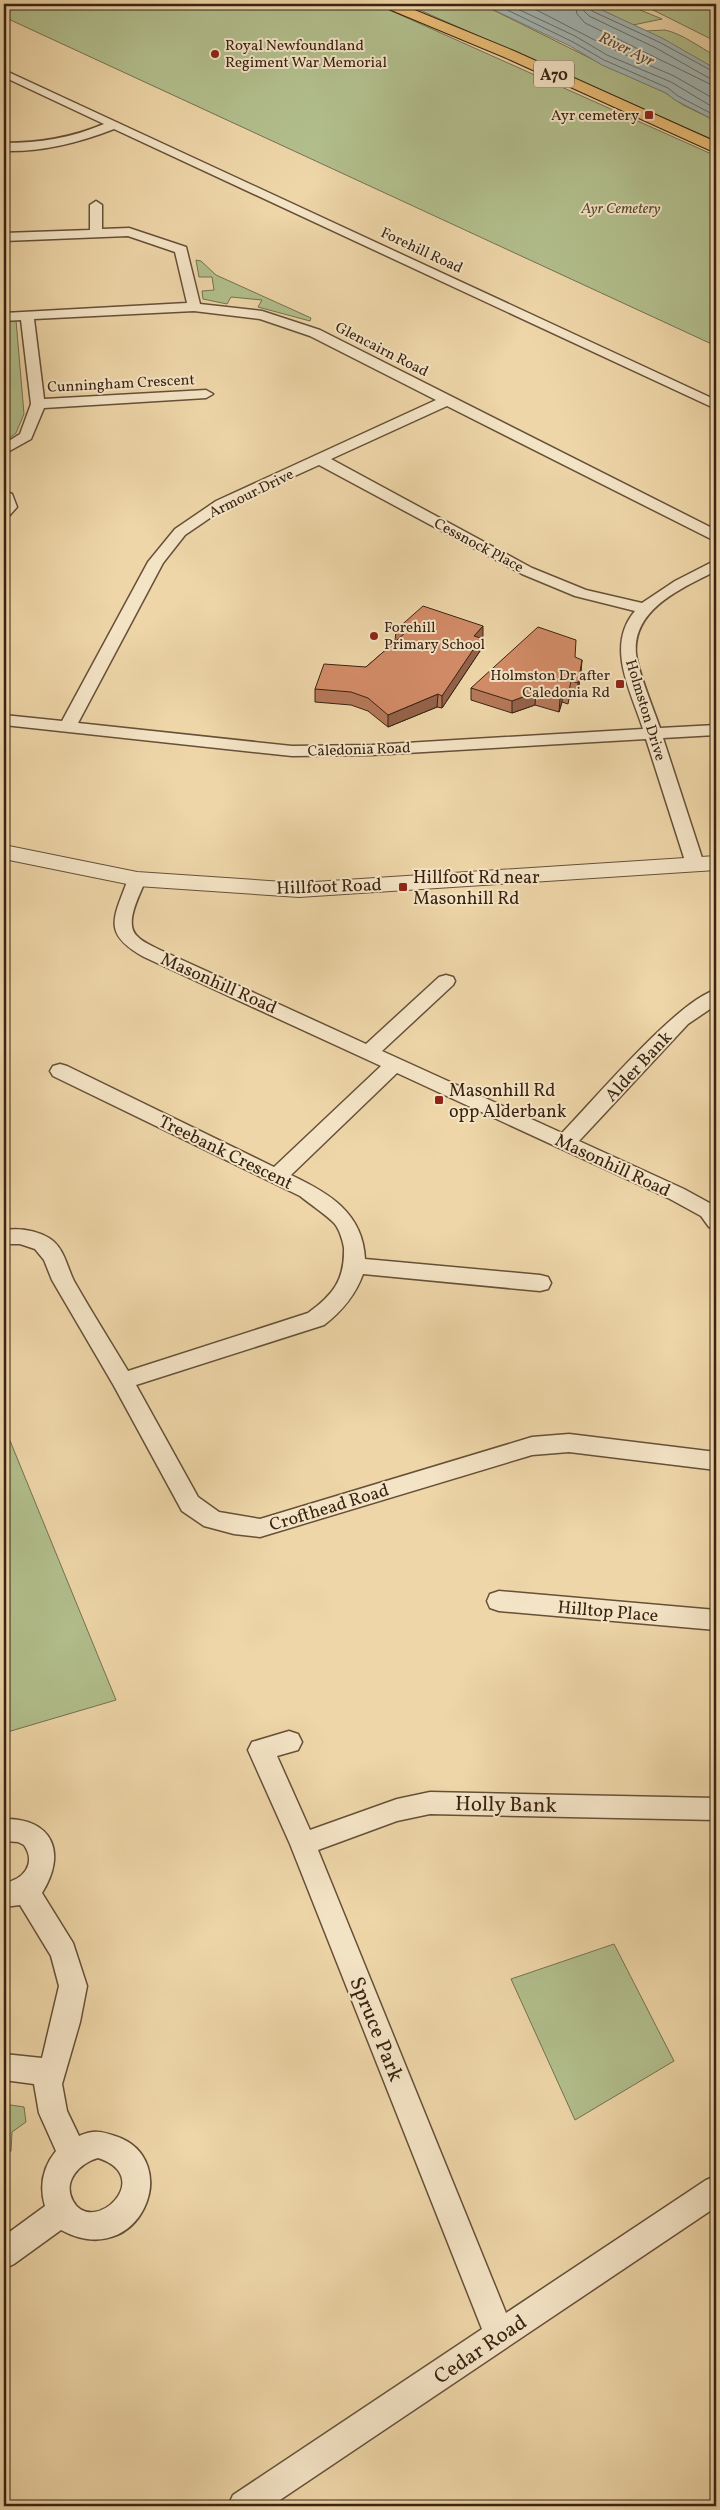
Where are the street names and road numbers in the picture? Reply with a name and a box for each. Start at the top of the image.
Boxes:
road number: A70 [534,61,574,88]
street label: Forehill Road [377,223,466,280]
street label: Glencairn Road [331,318,432,383]
street label: Cunningham Crescent [47,370,195,399]
street label: Armour Drive [205,465,298,524]
street label: Cessnock Place [430,514,527,579]
street label: Holmston Drive [619,657,670,764]
street label: Caledonia Road [307,738,411,763]
street label: Hillfoot Road [276,873,382,902]
street label: Masonhill Road [156,948,281,1021]
street label: Alder Bank [600,1026,679,1108]
street label: Treebank Crescent [154,1110,297,1197]
street label: Masonhill Road [550,1129,674,1204]
street label: Crofthead Road [267,1478,392,1539]
street label: Hilltop Place [557,1596,659,1629]
street label: Holly Bank [455,1790,558,1821]
street label: Spruce Park [341,1973,410,2087]
street label: Cedar Road [429,2308,533,2392]

